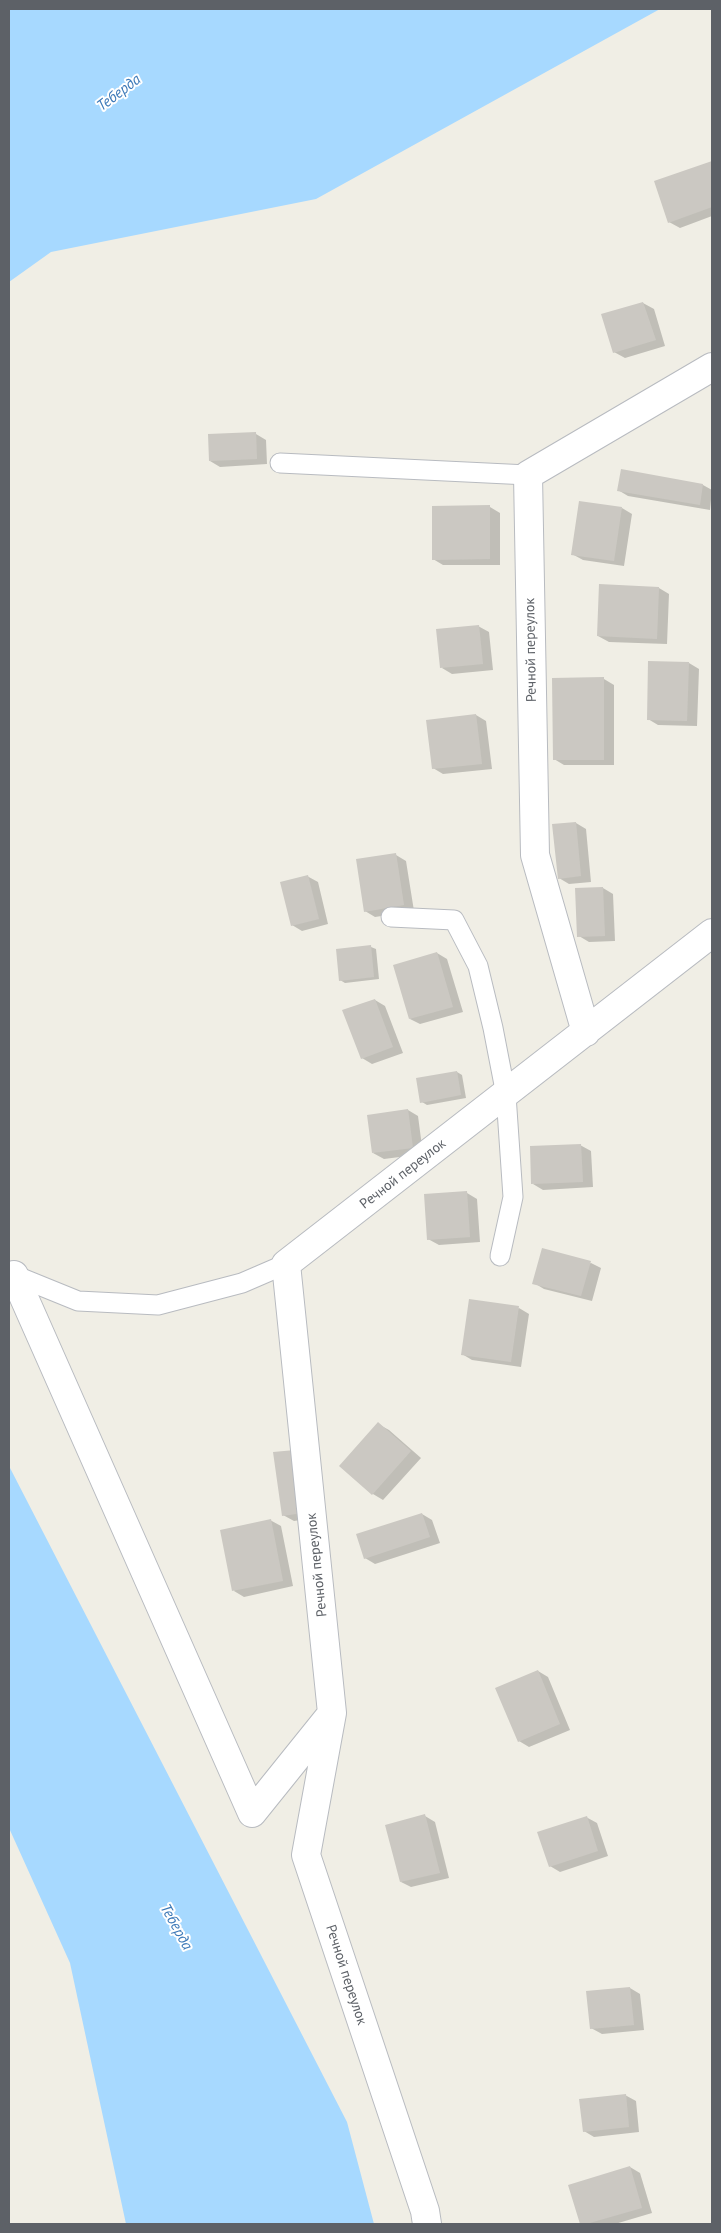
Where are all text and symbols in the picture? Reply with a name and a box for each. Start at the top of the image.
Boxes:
water label: Теберда [94,71,144,115]
street label: Речной переулок [522,598,540,702]
street label: Речной переулок [357,1135,449,1213]
street label: Речной переулок [303,1512,331,1618]
water label: Теберда [156,1901,196,1953]
street label: Речной переулок [322,1923,370,2027]

